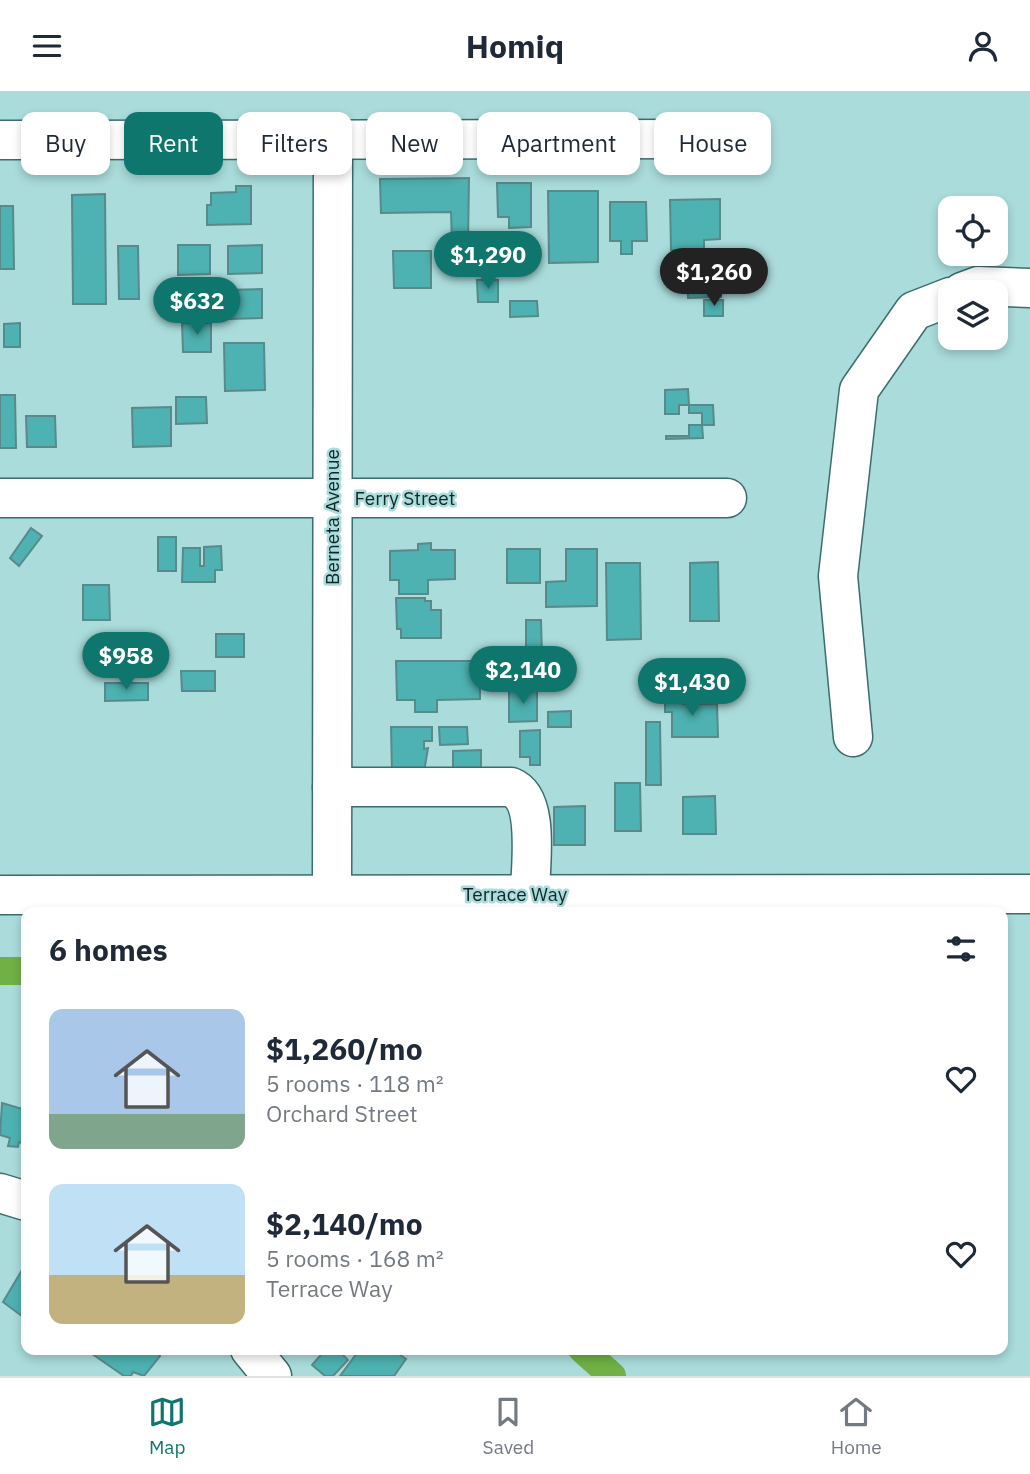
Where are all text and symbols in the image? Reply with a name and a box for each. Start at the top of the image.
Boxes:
text: Homiq [466,25,564,67]
icon: menu [28,27,66,65]
icon: person [964,27,1002,65]
chip: Buy [21,112,110,175]
chip: Rent [124,112,223,175]
chip: Filters [237,112,352,175]
chip: New [366,112,463,175]
chip: Apartment [477,112,640,175]
chip: House [654,112,771,175]
map controls [938,196,1008,350]
button: locate [938,196,1008,266]
pin: $1,290 [431,231,545,291]
text: $1,290 [450,239,526,269]
pin: $1,260 [657,249,771,308]
text: $1,260 [676,256,752,286]
pin: $632 [156,278,238,337]
button: layers [938,280,1008,350]
text: $632 [169,285,225,315]
street label: Berneta Avenue [320,449,344,585]
street label: Ferry Street [355,486,455,510]
pin: $958 [85,633,167,692]
text: $958 [98,640,154,670]
pin: $2,140 [466,647,580,706]
text: $2,140 [485,654,561,684]
pin: $1,430 [635,659,749,718]
text: $1,430 [654,666,730,696]
street label: Terrace Way [463,882,568,906]
text: 6 homes [49,930,168,969]
icon: filters [942,930,980,968]
text: $1,260/mo [266,1029,423,1068]
icon: home [105,1037,189,1121]
icon: heart [942,1060,980,1098]
text: 5 rooms · 118 m² [266,1068,444,1098]
text: Orchard Street [266,1098,418,1128]
text: $2,140/mo [266,1204,423,1243]
icon: home [105,1212,189,1296]
icon: heart [942,1235,980,1273]
text: 5 rooms · 168 m² [266,1243,444,1273]
text: Terrace Way [266,1273,393,1303]
tab: Map [148,1393,186,1459]
tab: Saved [483,1393,534,1459]
tab: Home [831,1393,882,1459]

